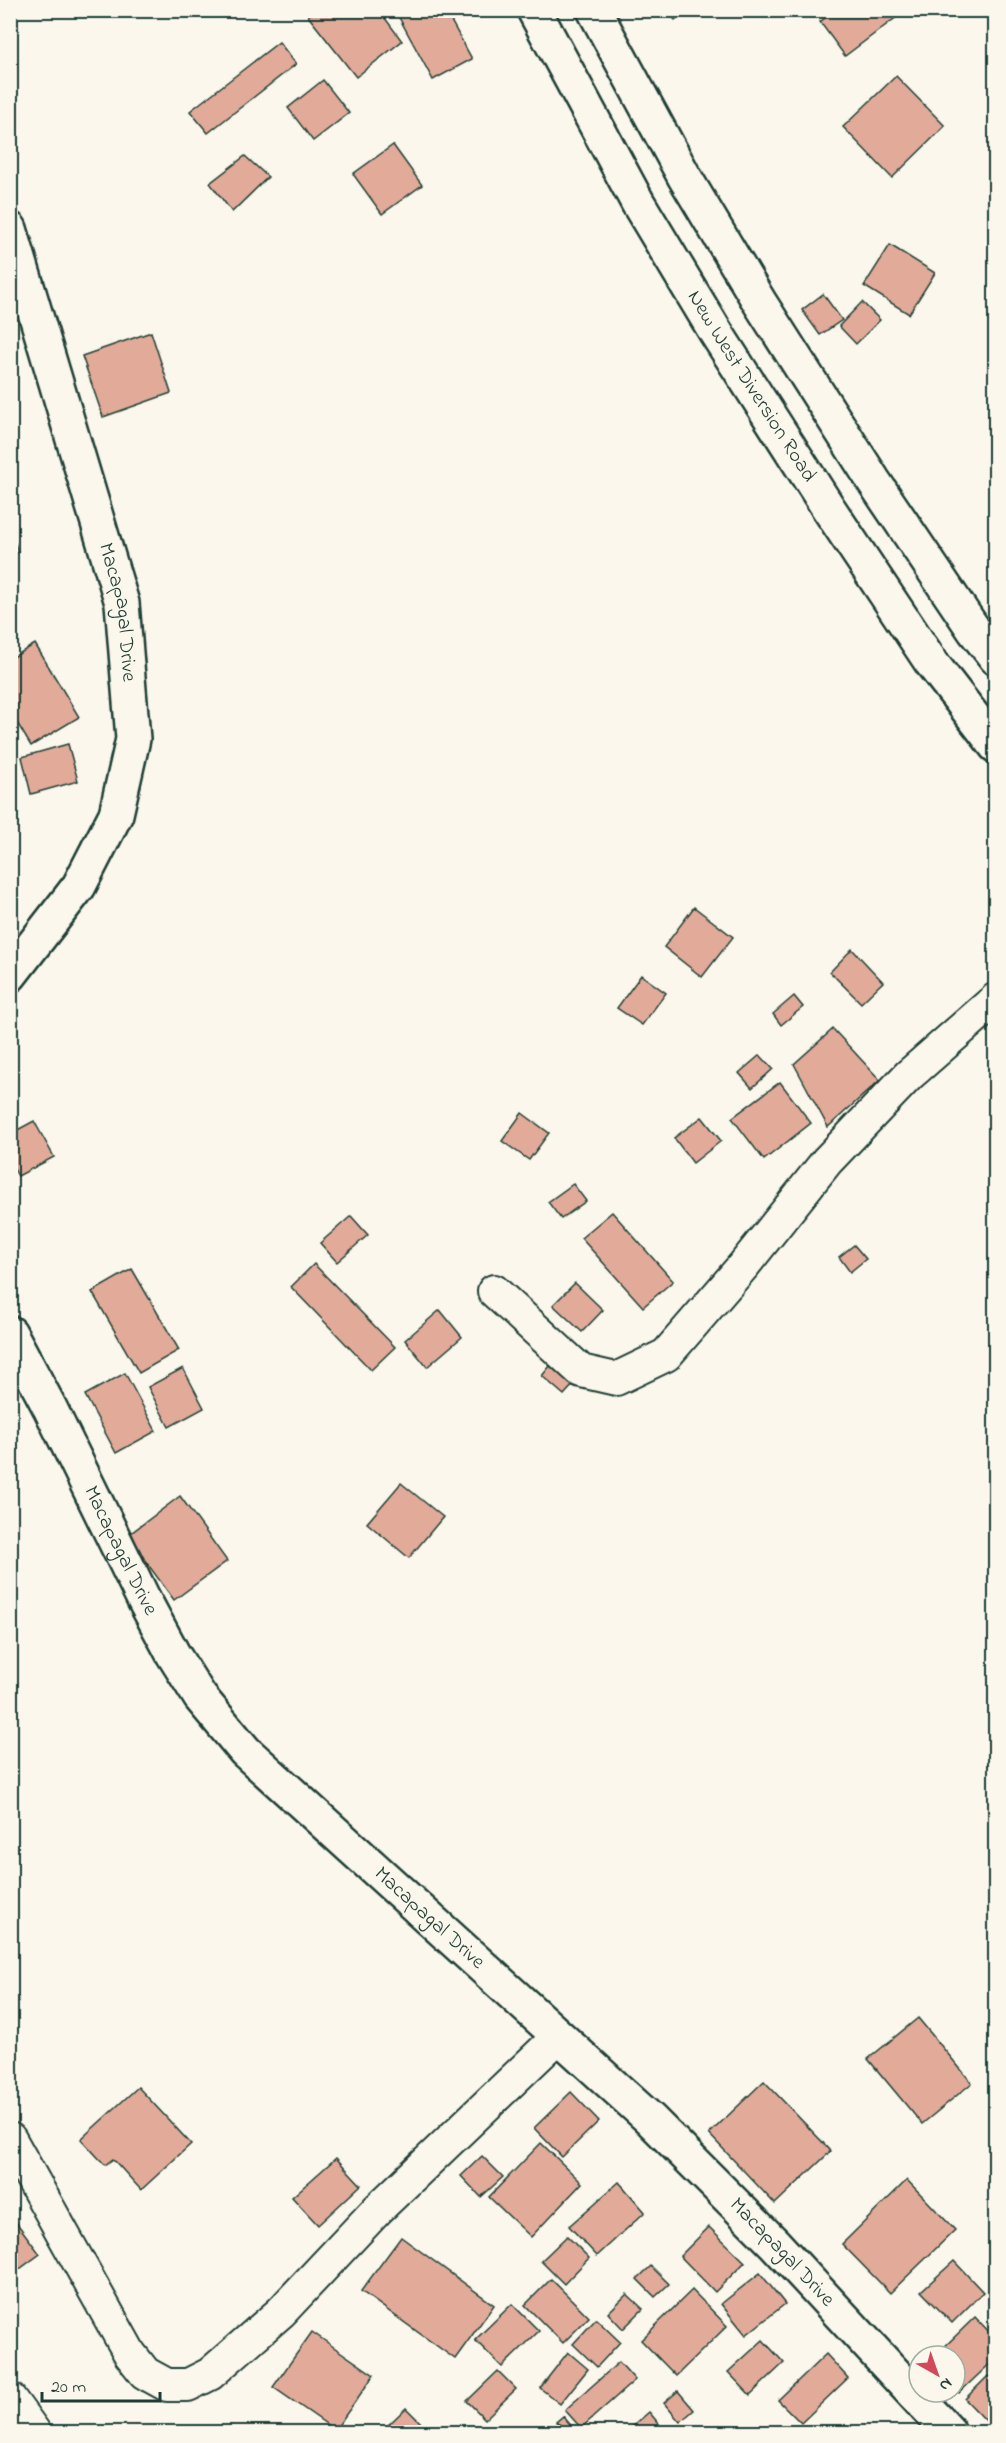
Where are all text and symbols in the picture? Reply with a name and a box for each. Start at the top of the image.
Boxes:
street label: New West Diversion Road [679,285,823,489]
street label: Macapagal Drive [90,539,143,684]
street label: Macapagal Drive [75,1481,165,1621]
street label: Macapagal Drive [367,1860,492,1977]
street label: Macapagal Drive [722,2191,842,2314]
north arrow [907,2344,967,2404]
scale bar [42,2365,160,2403]
text: N [933,2371,957,2397]
text: 20 m [51,2375,86,2401]

